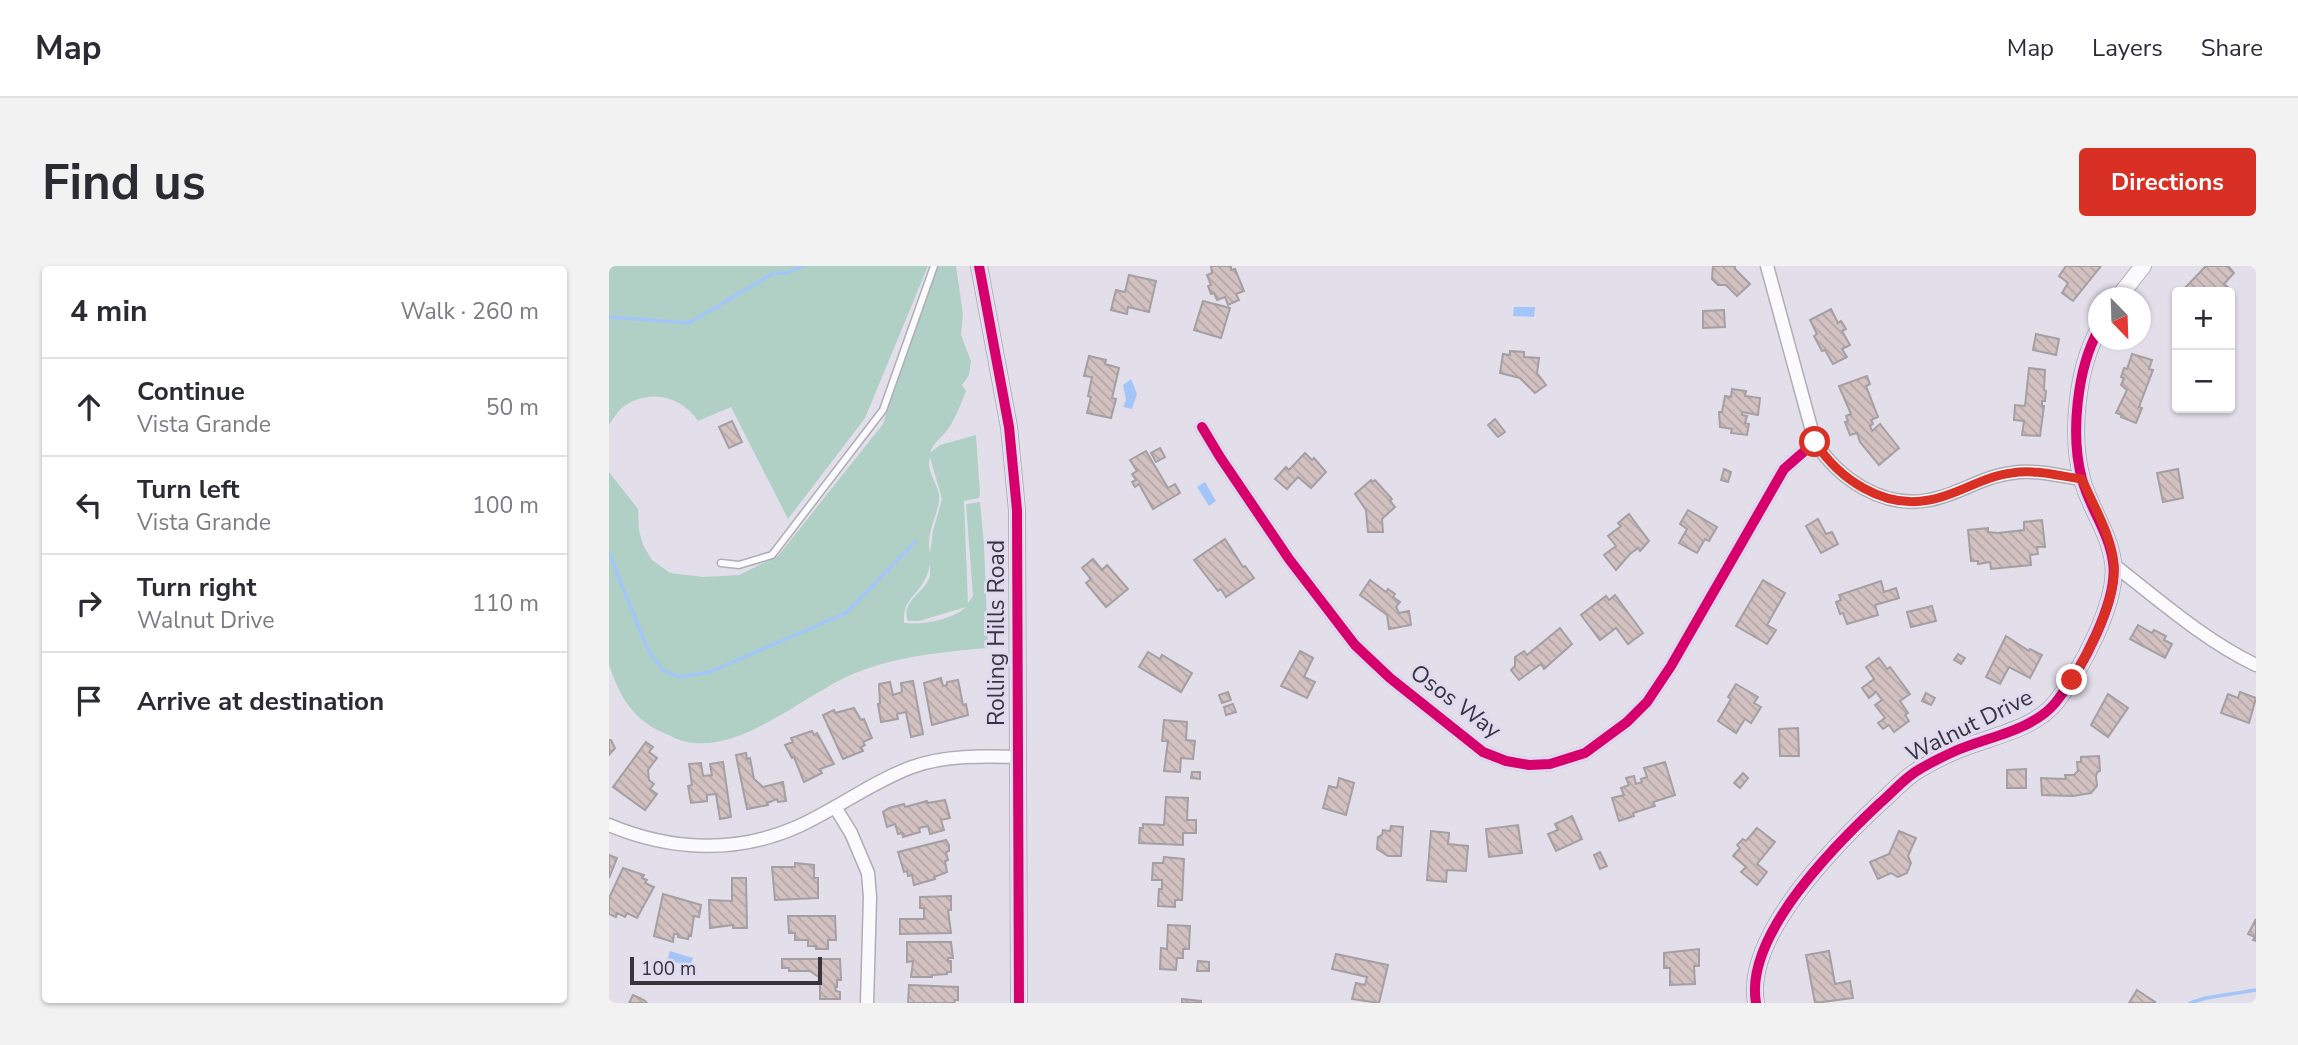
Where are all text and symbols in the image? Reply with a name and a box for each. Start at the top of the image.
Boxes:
text: Map [35,26,102,71]
text: Map [2007,32,2054,64]
text: Layers [2092,32,2163,64]
text: Share [2201,32,2263,64]
button: Directions [2079,148,2256,216]
text: Find us [42,149,206,216]
north arrow [2088,287,2151,350]
map controls [2172,287,2235,413]
button: + [2172,287,2235,350]
text: 4 min [70,291,148,332]
text: Walk · 260 m [400,296,539,327]
button: − [2172,350,2235,413]
text: Continue [137,374,245,409]
icon: ahead [70,388,108,426]
text: 50 m [486,392,539,423]
text: Vista Grande [137,409,271,440]
route start [1799,426,1830,457]
text: Turn left [137,472,240,507]
icon: left [70,486,108,524]
text: 100 m [472,490,539,521]
text: Vista Grande [137,507,271,538]
street label: Rolling Hills Road [981,540,1012,726]
text: Turn right [137,570,256,605]
icon: right [70,584,108,622]
text: 110 m [472,588,539,619]
text: Walnut Drive [137,605,274,636]
street label: Osos Way [1404,657,1508,746]
route end [2056,664,2087,695]
street label: Walnut Drive [1901,681,2038,770]
icon: arrive [70,682,108,720]
text: Arrive at destination [137,684,384,719]
scale bar [630,954,823,986]
text: 100 m [641,956,696,982]

